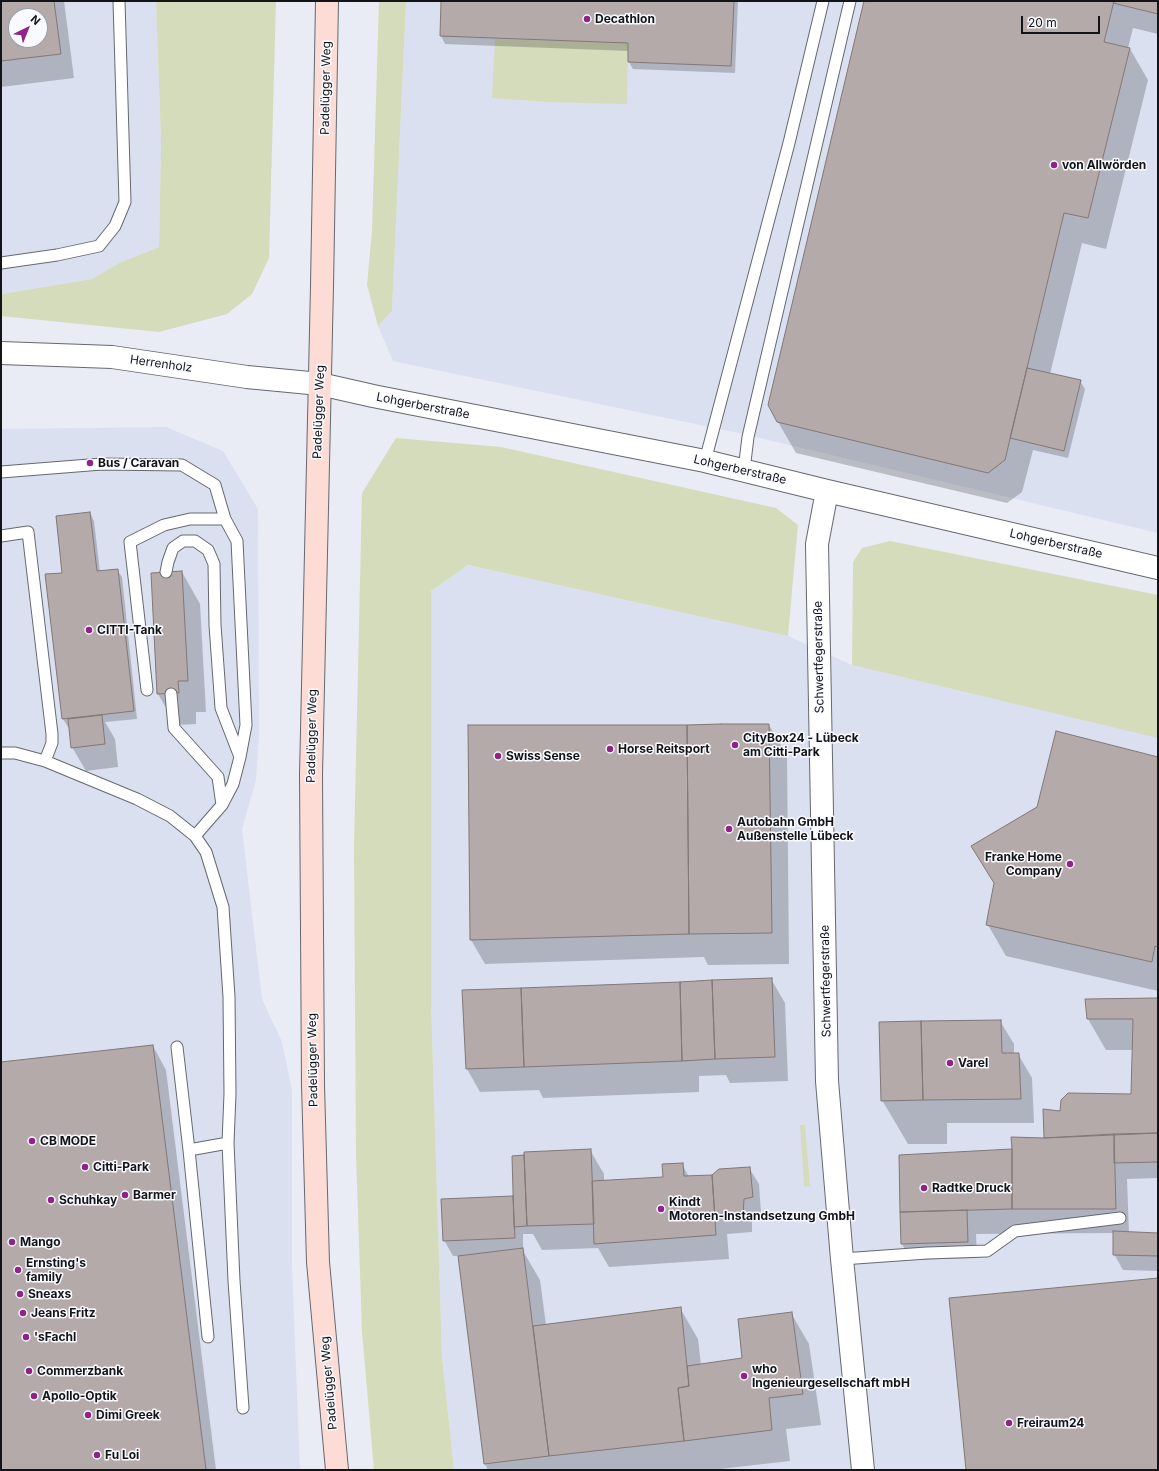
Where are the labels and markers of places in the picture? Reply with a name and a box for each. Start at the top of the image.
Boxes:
place label: Decathlon [595,12,655,26]
marker: Decathlon [582,14,592,24]
place label: von Allwörden [1062,158,1146,172]
marker: von Allwörden [1049,160,1059,170]
place label: Bus / Caravan [98,456,179,470]
marker: Bus / Caravan [85,458,95,468]
place label: CITTI-Tank [97,623,162,637]
marker: CITTI-Tank [84,625,94,635]
place label: CityBox24 - Lübeck am Citti-Park [743,731,859,759]
marker: CityBox24 - Lübeck am Citti-Park [730,740,740,750]
place label: Horse Reitsport [618,742,710,756]
marker: Horse Reitsport [605,744,615,754]
place label: Swiss Sense [506,749,580,763]
marker: Swiss Sense [493,751,503,761]
place label: Autobahn GmbH Außenstelle Lübeck [737,815,854,843]
marker: Autobahn GmbH Außenstelle Lübeck [724,824,734,834]
place label: Franke Home Company [985,850,1062,878]
marker: Franke Home Company [1065,859,1075,869]
place label: Varel [958,1056,988,1070]
marker: Varel [945,1058,955,1068]
place label: CB MODE [40,1134,96,1148]
marker: CB MODE [27,1136,37,1146]
place label: Citti-Park [93,1160,149,1174]
marker: Citti-Park [80,1162,90,1172]
place label: Radtke Druck [932,1181,1011,1195]
marker: Radtke Druck [919,1183,929,1193]
place label: Barmer [133,1188,176,1202]
marker: Barmer [120,1190,130,1200]
place label: Schuhkay [59,1193,117,1207]
marker: Schuhkay [46,1195,56,1205]
place label: Kindt Motoren-Instandsetzung GmbH [669,1195,855,1223]
marker: Kindt Motoren-Instandsetzung GmbH [656,1204,666,1214]
place label: Mango [20,1235,61,1249]
marker: Mango [7,1237,17,1247]
place label: Ernsting's family [26,1256,86,1284]
marker: Ernsting's family [13,1265,23,1275]
place label: Sneaxs [28,1287,71,1301]
marker: Sneaxs [15,1289,25,1299]
place label: Jeans Fritz [31,1306,96,1320]
marker: Jeans Fritz [18,1308,28,1318]
place label: 'sFachl [34,1330,76,1344]
marker: 'sFachl [21,1332,31,1342]
place label: who Ingenieurgesellschaft mbH [752,1362,910,1390]
place label: Commerzbank [37,1364,123,1378]
marker: Commerzbank [24,1366,34,1376]
marker: who Ingenieurgesellschaft mbH [739,1371,749,1381]
place label: Apollo-Optik [42,1389,117,1403]
marker: Apollo-Optik [29,1391,39,1401]
place label: Dimi Greek [96,1408,160,1422]
marker: Dimi Greek [83,1410,93,1420]
place label: Freiraum24 [1017,1416,1084,1430]
marker: Freiraum24 [1004,1418,1014,1428]
place label: Fu Loi [105,1448,139,1462]
marker: Fu Loi [92,1450,102,1460]

